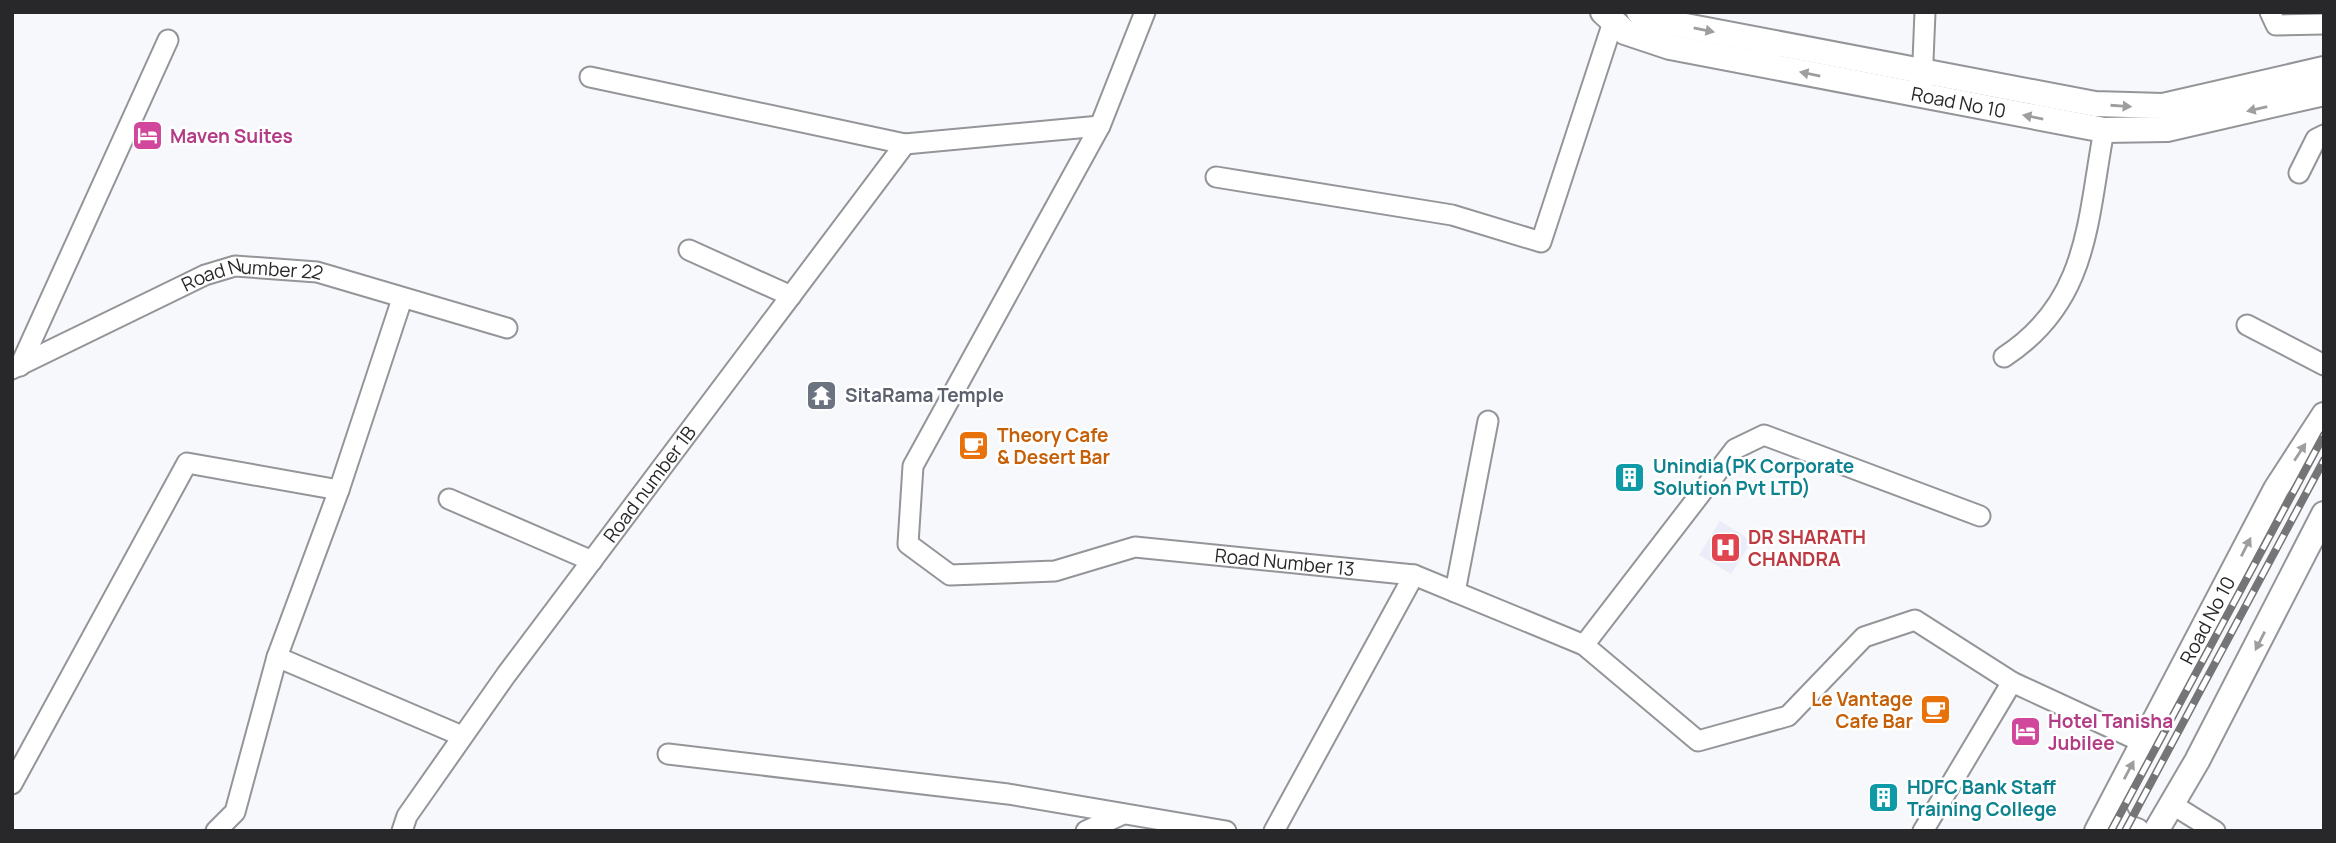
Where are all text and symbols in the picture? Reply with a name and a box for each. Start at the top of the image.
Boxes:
one-way arrow [1693,25,1715,36]
one-way arrow [1799,69,1821,80]
street label: Road No 10 [1909,80,2008,124]
one-way arrow [2110,101,2132,112]
one-way arrow [2246,103,2268,114]
one-way arrow [2022,111,2044,122]
hotel icon: Maven Suites [130,119,164,153]
place label: Maven Suites [170,123,293,149]
street label: Road Number 22 [177,252,326,297]
temple icon: SitaRama Temple [805,378,839,412]
place label: SitaRama Temple [845,382,1004,408]
street label: Road number 1B [597,420,702,548]
place label: Theory Cafe & Desert Bar [997,422,1111,470]
cafe icon: Theory Cafe & Desert Bar [957,429,991,463]
one-way arrow [2293,442,2306,462]
place label: Unindia(PK Corporate Solution Pvt LTD) [1653,453,1854,501]
building icon: Unindia(PK Corporate Solution Pvt LTD) [1613,460,1647,494]
place label: DR SHARATH CHANDRA [1748,524,1866,572]
hospital icon: DR SHARATH CHANDRA [1708,531,1742,565]
one-way arrow [2240,537,2251,557]
street label: Road Number 13 [1214,542,1356,582]
street label: Road No 10 [2174,572,2241,669]
one-way arrow [2254,631,2265,651]
place label: Le Vantage Cafe Bar [1811,686,1913,734]
cafe icon: Le Vantage Cafe Bar [1919,693,1953,727]
place label: Hotel Tanisha Jubilee [2048,708,2173,756]
hotel icon: Hotel Tanisha Jubilee [2008,715,2042,749]
one-way arrow [2123,760,2135,780]
place label: HDFC Bank Staff Training College [1907,774,2057,822]
building icon: HDFC Bank Staff Training College [1867,781,1901,815]

